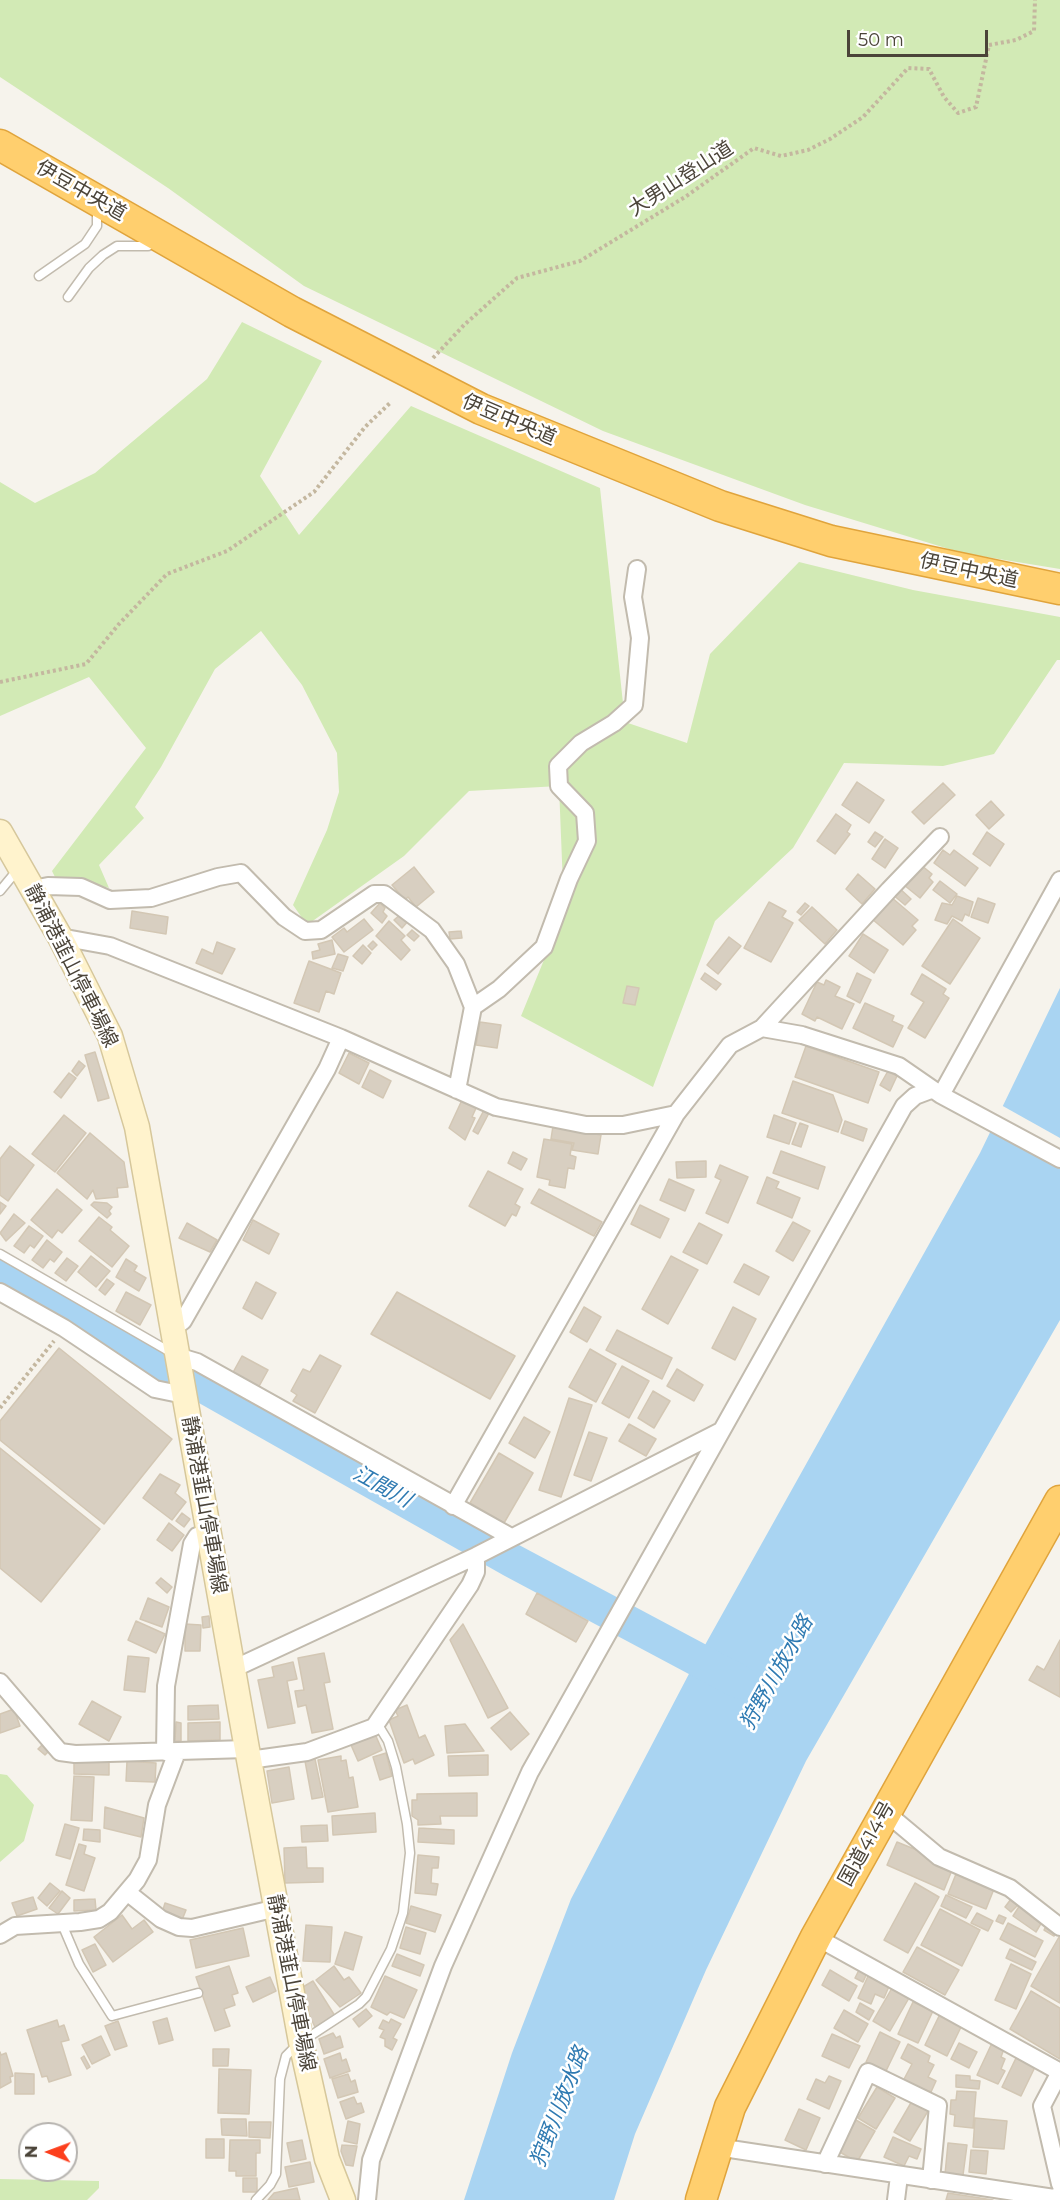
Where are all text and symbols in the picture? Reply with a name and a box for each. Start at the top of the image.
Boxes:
scale bar [850,18,991,56]
text: 50 m [858,29,904,51]
street label: 大男山登山道 [624,136,738,222]
street label: 伊豆中央道 [32,156,130,226]
street label: 伊豆中央道 [458,389,560,451]
street label: 伊豆中央道 [918,549,1020,593]
street label: 静浦港韮山停車場線 [19,880,123,1052]
street label: 静浦港韮山停車場線 [177,1414,231,1596]
water label: 江間川 [348,1461,416,1513]
water label: 狩野川放水路 [735,1612,819,1734]
street label: 国道414号 [834,1797,900,1891]
street label: 静浦港韮山停車場線 [262,1892,320,2074]
water label: 狩野川放水路 [526,2044,594,2170]
north arrow [18,2122,78,2182]
text: N [22,2145,41,2158]

